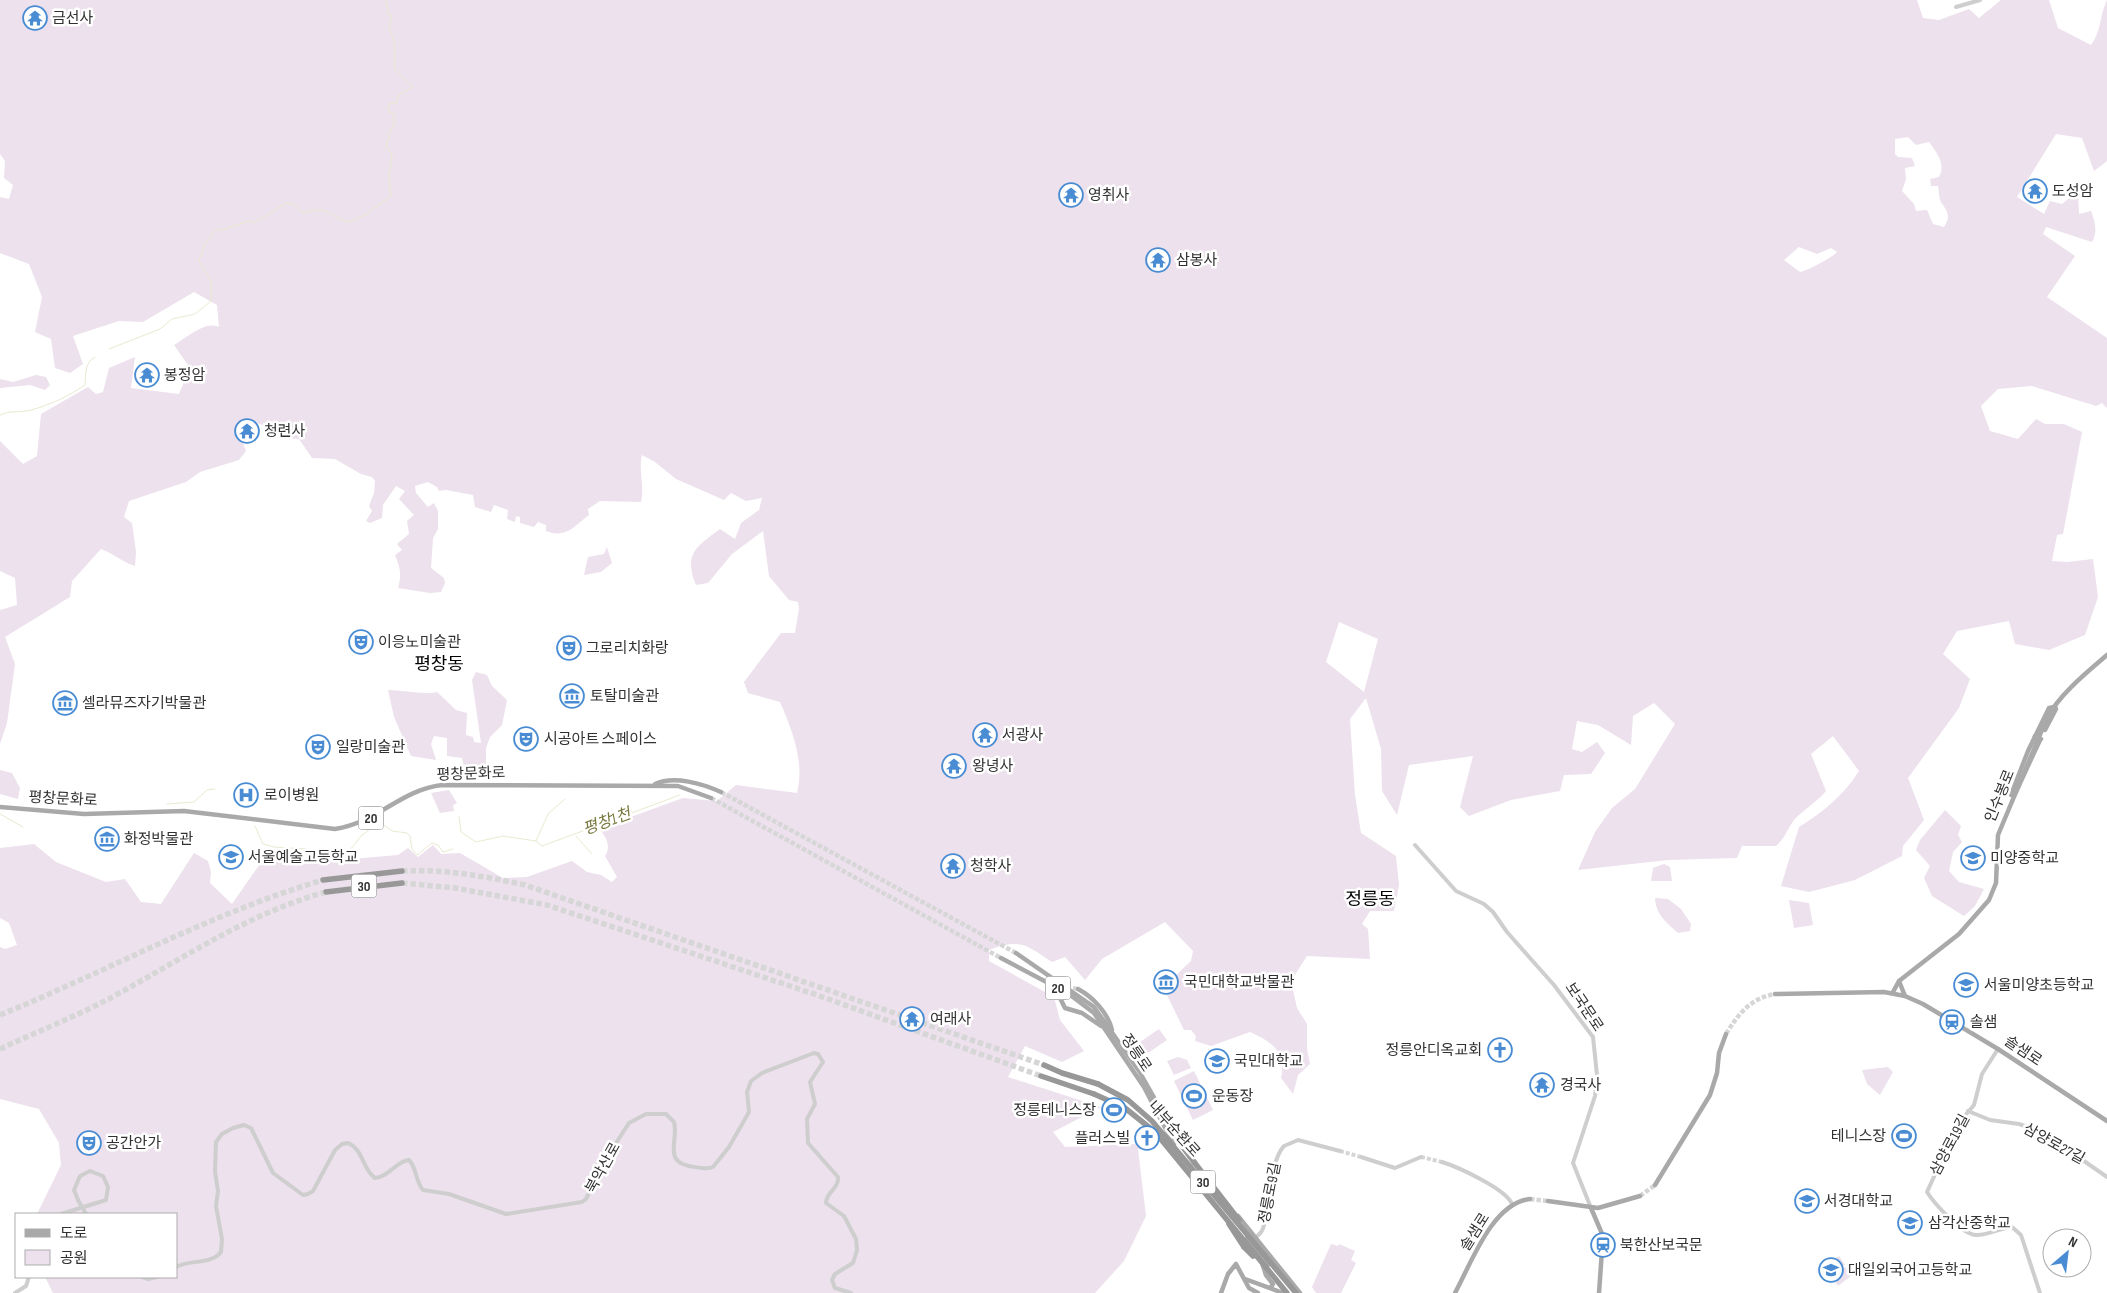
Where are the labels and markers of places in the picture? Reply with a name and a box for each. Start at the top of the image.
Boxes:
temple icon: 금선사 [22,5,48,31]
place label: 금선사 [52,9,94,28]
temple icon: 도성암 [2022,178,2048,204]
temple icon: 영취사 [1058,182,1084,208]
place label: 도성암 [2052,182,2094,201]
place label: 영취사 [1088,186,1130,205]
temple icon: 삼봉사 [1145,247,1171,273]
place label: 삼봉사 [1176,251,1218,270]
temple icon: 봉정암 [134,362,160,388]
place label: 봉정암 [164,366,206,385]
temple icon: 청련사 [234,418,260,444]
place label: 청련사 [264,422,306,441]
theatre icon: 이응노미술관 [348,629,374,655]
place label: 이응노미술관 [378,633,461,652]
theatre icon: 그로리치화랑 [556,635,582,661]
place label: 그로리치화랑 [586,639,669,658]
museum icon: 토탈미술관 [559,683,585,709]
place label: 토탈미술관 [590,687,659,706]
museum icon: 셀라뮤즈자기박물관 [52,690,78,716]
place label: 셀라뮤즈자기박물관 [82,694,206,713]
temple icon: 서광사 [972,722,998,748]
theatre icon: 시공아트 스페이스 [513,726,539,752]
place label: 서광사 [1002,726,1044,745]
place label: 시공아트 스페이스 [544,730,657,749]
theatre icon: 일랑미술관 [305,734,331,760]
place label: 일랑미술관 [336,738,405,757]
temple icon: 왕녕사 [941,753,967,779]
place label: 왕녕사 [972,757,1014,776]
hospital icon: 로이병원 [233,782,259,808]
place label: 로이병원 [264,786,319,805]
museum icon: 화정박물관 [94,826,120,852]
place label: 화정박물관 [124,830,193,849]
school or university icon: 서울예술고등학교 [218,844,244,870]
school or university icon: 미양중학교 [1960,845,1986,871]
place label: 서울예술고등학교 [248,848,358,867]
place label: 미양중학교 [1990,849,2059,868]
temple icon: 청학사 [940,853,966,879]
place label: 청학사 [970,857,1012,876]
museum icon: 국민대학교박물관 [1153,969,1179,995]
school or university icon: 서울미양초등학교 [1953,972,1979,998]
place label: 국민대학교박물관 [1184,973,1295,992]
place label: 서울미양초등학교 [1984,976,2094,995]
temple icon: 여래사 [899,1006,925,1032]
station icon: 솔샘 [1939,1009,1965,1035]
place label: 여래사 [930,1010,972,1029]
place label: 솔샘 [1970,1013,1998,1032]
church icon: 정릉안디옥교회 [1487,1037,1513,1063]
place label: 정릉안디옥교회 [1385,1041,1482,1060]
school or university icon: 국민대학교 [1204,1048,1230,1074]
place label: 국민대학교 [1234,1052,1303,1071]
temple icon: 경국사 [1529,1072,1555,1098]
place label: 경국사 [1560,1076,1602,1095]
sports icon: 운동장 [1181,1083,1207,1109]
place label: 운동장 [1212,1087,1254,1106]
sports icon: 정릉테니스장 [1101,1097,1127,1123]
place label: 정릉테니스장 [1013,1101,1096,1120]
sports icon: 테니스장 [1891,1123,1917,1149]
church icon: 플러스빌 [1134,1125,1160,1151]
place label: 테니스장 [1831,1127,1886,1146]
place label: 플러스빌 [1075,1129,1130,1148]
theatre icon: 공간안가 [76,1130,102,1156]
place label: 공간안가 [106,1134,161,1153]
school or university icon: 서경대학교 [1794,1188,1820,1214]
place label: 서경대학교 [1824,1192,1893,1211]
school or university icon: 삼각산중학교 [1897,1210,1923,1236]
place label: 삼각산중학교 [1928,1214,2011,1233]
station icon: 북한산보국문 [1590,1232,1616,1258]
place label: 북한산보국문 [1620,1236,1703,1255]
school or university icon: 대일외국어고등학교 [1818,1257,1844,1283]
place label: 대일외국어고등학교 [1848,1261,1972,1280]

